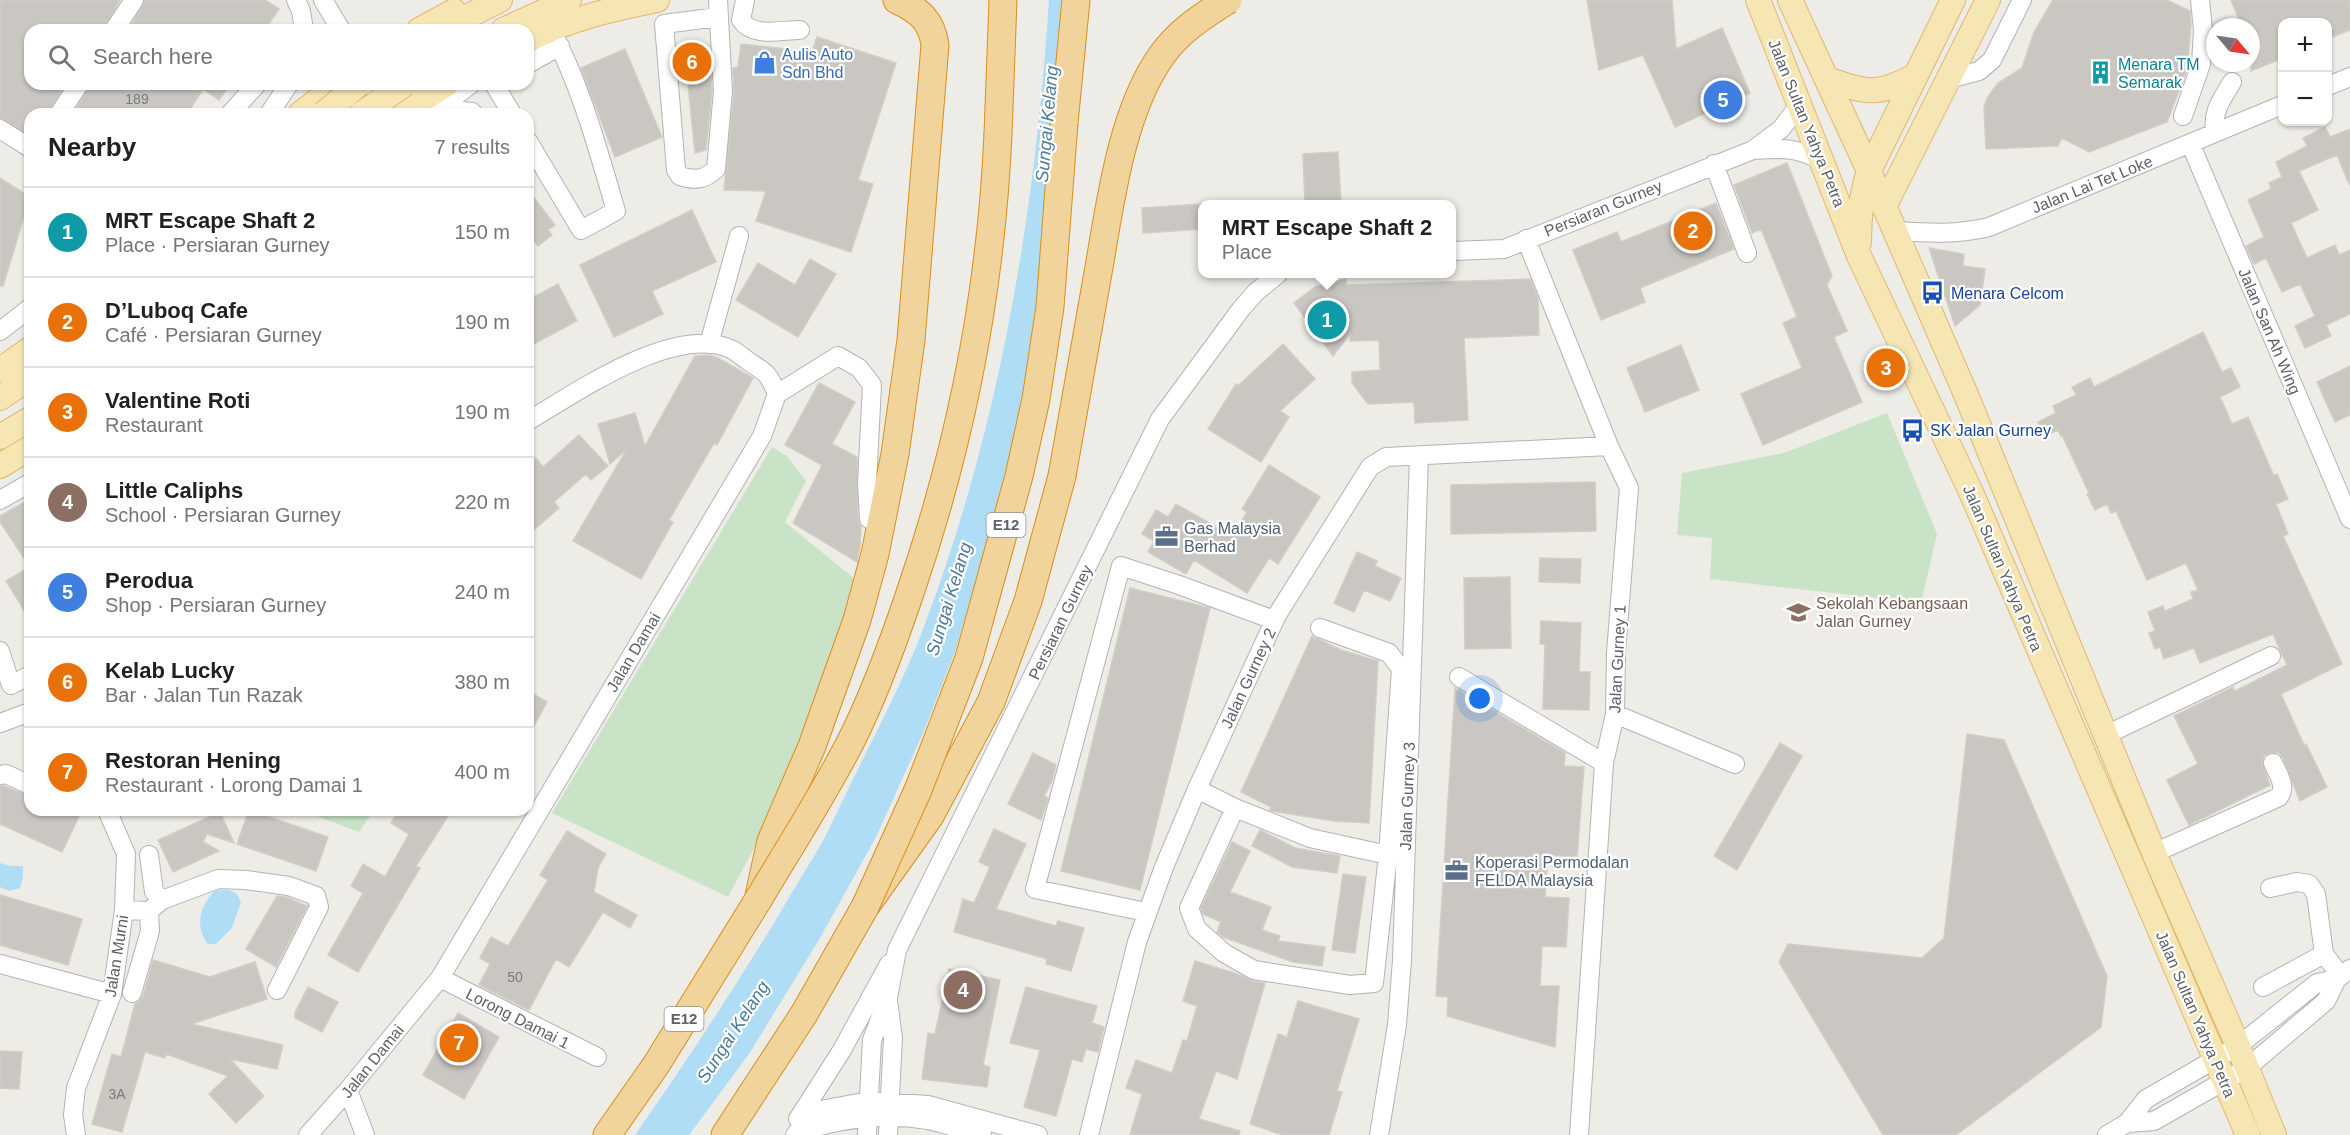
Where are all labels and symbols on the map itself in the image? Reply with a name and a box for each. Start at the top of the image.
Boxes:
north arrow [2206,18,2260,72]
street label: Jalan Sultan Yahya Petra [1765,37,1848,209]
pin: 6 [672,40,712,84]
place label: Aulis Auto Sdn Bhd [782,46,853,81]
shop icon: Aulis Auto Sdn Bhd [751,50,777,76]
place label: Menara TM Semarak [2118,56,2200,91]
building icon: Menara TM Semarak [2087,60,2113,86]
water label: Sungai Kelang [1032,65,1062,183]
pin: 5 [1704,78,1742,122]
house number: 189 [125,91,149,107]
street label: Jalan Lai Tet Loke [2029,152,2155,216]
street label: Persiaran Gurney [1542,177,1665,240]
pin: 2 [1674,208,1712,254]
street label: Jalan San Ah Wing [2235,266,2304,397]
bus stop icon: Menara Celcom [1920,280,1946,306]
place label: Menara Celcom [1951,285,2064,302]
pin: 1 [1308,298,1346,342]
pin: 3 [1866,346,1906,391]
bus stop icon: SK Jalan Gurney [1899,417,1925,443]
place label: SK Jalan Gurney [1930,422,2051,439]
street label: Jalan Sultan Yahya Petra [1960,482,2045,654]
road number: E12 [986,513,1026,537]
place label: Gas Malaysia Berhad [1184,520,1281,555]
office icon: Gas Malaysia Berhad [1153,524,1179,550]
water label: Sungai Kelang [922,540,976,658]
street label: Persiaran Gurney [1025,562,1096,682]
place label: Sekolah Kebangsaan Jalan Gurney [1816,595,1968,630]
school or university icon: Sekolah Kebangsaan Jalan Gurney [1785,599,1811,625]
street label: Jalan Gurney 1 [1606,604,1629,714]
street label: Jalan Damai [603,610,664,695]
street label: Jalan Gurney 2 [1218,625,1279,731]
your location [1465,684,1494,713]
street label: Jalan Gurney 3 [1397,741,1418,851]
place label: Koperasi Permodalan FELDA Malaysia [1475,854,1629,889]
office icon: Koperasi Permodalan FELDA Malaysia [1444,858,1470,884]
street label: Jalan Murni [102,914,131,998]
street label: Jalan Sultan Yahya Petra [2153,928,2238,1100]
pin: 4 [944,968,982,1012]
house number: 50 [507,969,523,985]
water label: Sungai Kelang [693,977,773,1087]
street label: Lorong Damai 1 [463,985,572,1052]
road number: E12 [664,1007,704,1031]
pin: 7 [440,1020,478,1066]
street label: Jalan Damai [338,1021,407,1101]
house number: 3A [108,1086,126,1102]

